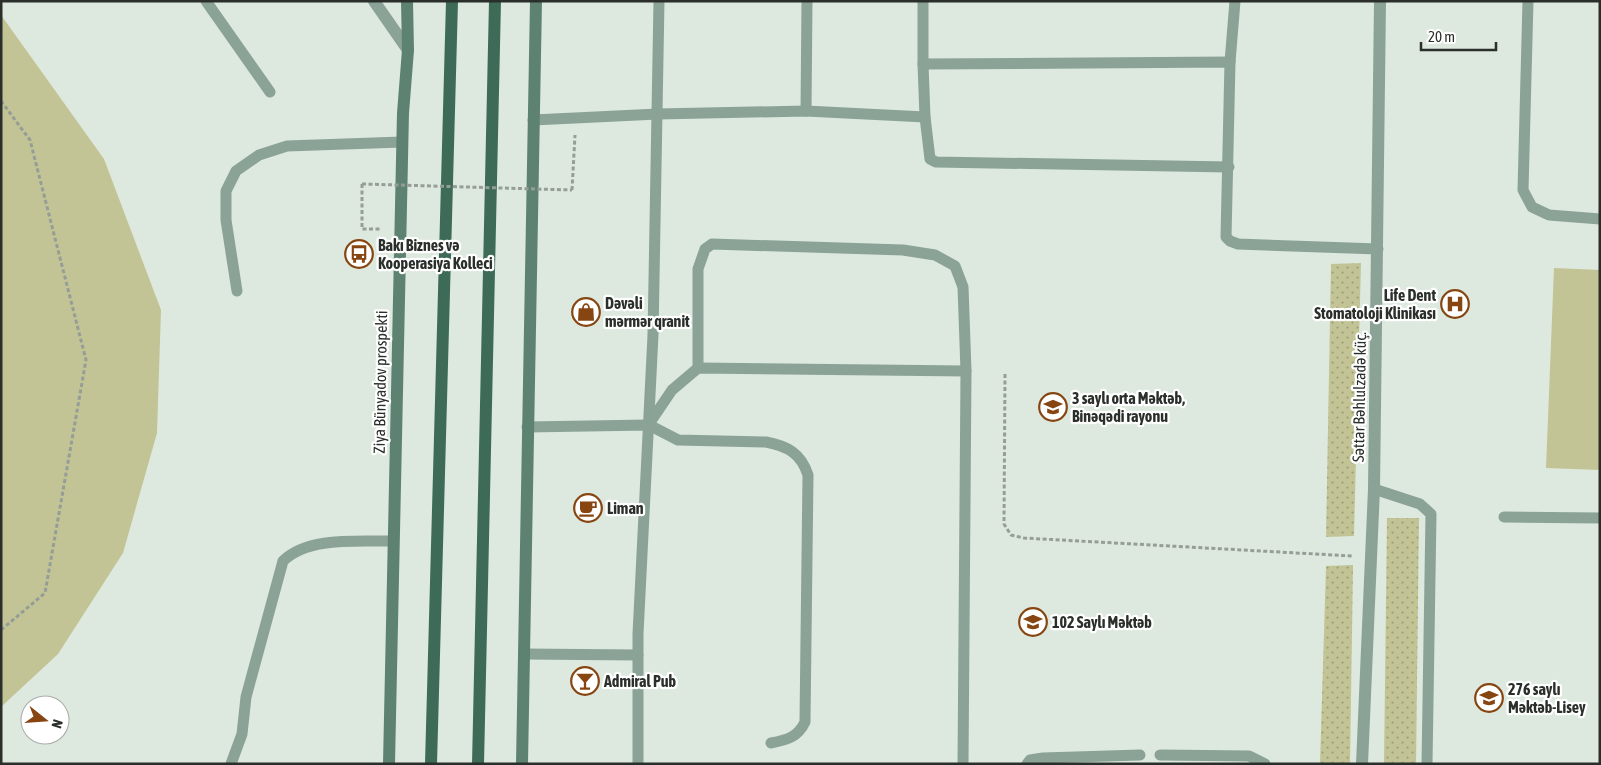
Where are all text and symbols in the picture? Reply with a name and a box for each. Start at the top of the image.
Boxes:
scale bar [1421,20,1496,52]
text: 20 m [1428,28,1455,45]
place label: Bakı Biznes və Kooperasiya Kolleci [378,236,493,272]
bus stop icon: Bakı Biznes və Kooperasiya Kolleci [344,239,374,269]
place label: Life Dent Stomatoloji Klinikası [1314,286,1436,322]
hospital icon: Life Dent Stomatoloji Klinikası [1440,289,1470,319]
place label: Dəvəli mərmər qranit [605,294,690,330]
shop icon: Dəvəli mərmər qranit [571,297,601,327]
street label: Ziya Bünyadov prospekti [370,310,391,454]
street label: Səttar Bəhlulzadə küç. [1349,332,1370,462]
place label: 3 saylı orta Məktəb, Binəqədi rayonu [1072,389,1185,425]
school or university icon: 3 saylı orta Məktəb, Binəqədi rayonu [1038,392,1068,422]
cafe icon: Liman [573,493,603,523]
place label: Liman [607,499,644,517]
school or university icon: 102 Saylı Məktəb [1018,607,1048,637]
place label: 102 Saylı Məktəb [1052,613,1152,631]
bar icon: Admiral Pub [570,666,600,696]
place label: Admiral Pub [603,672,676,690]
place label: 276 saylı Məktəb-Lisey [1508,680,1586,716]
school or university icon: 276 saylı Məktəb-Lisey [1474,683,1504,713]
north arrow [20,695,70,745]
text: N [49,718,66,730]

